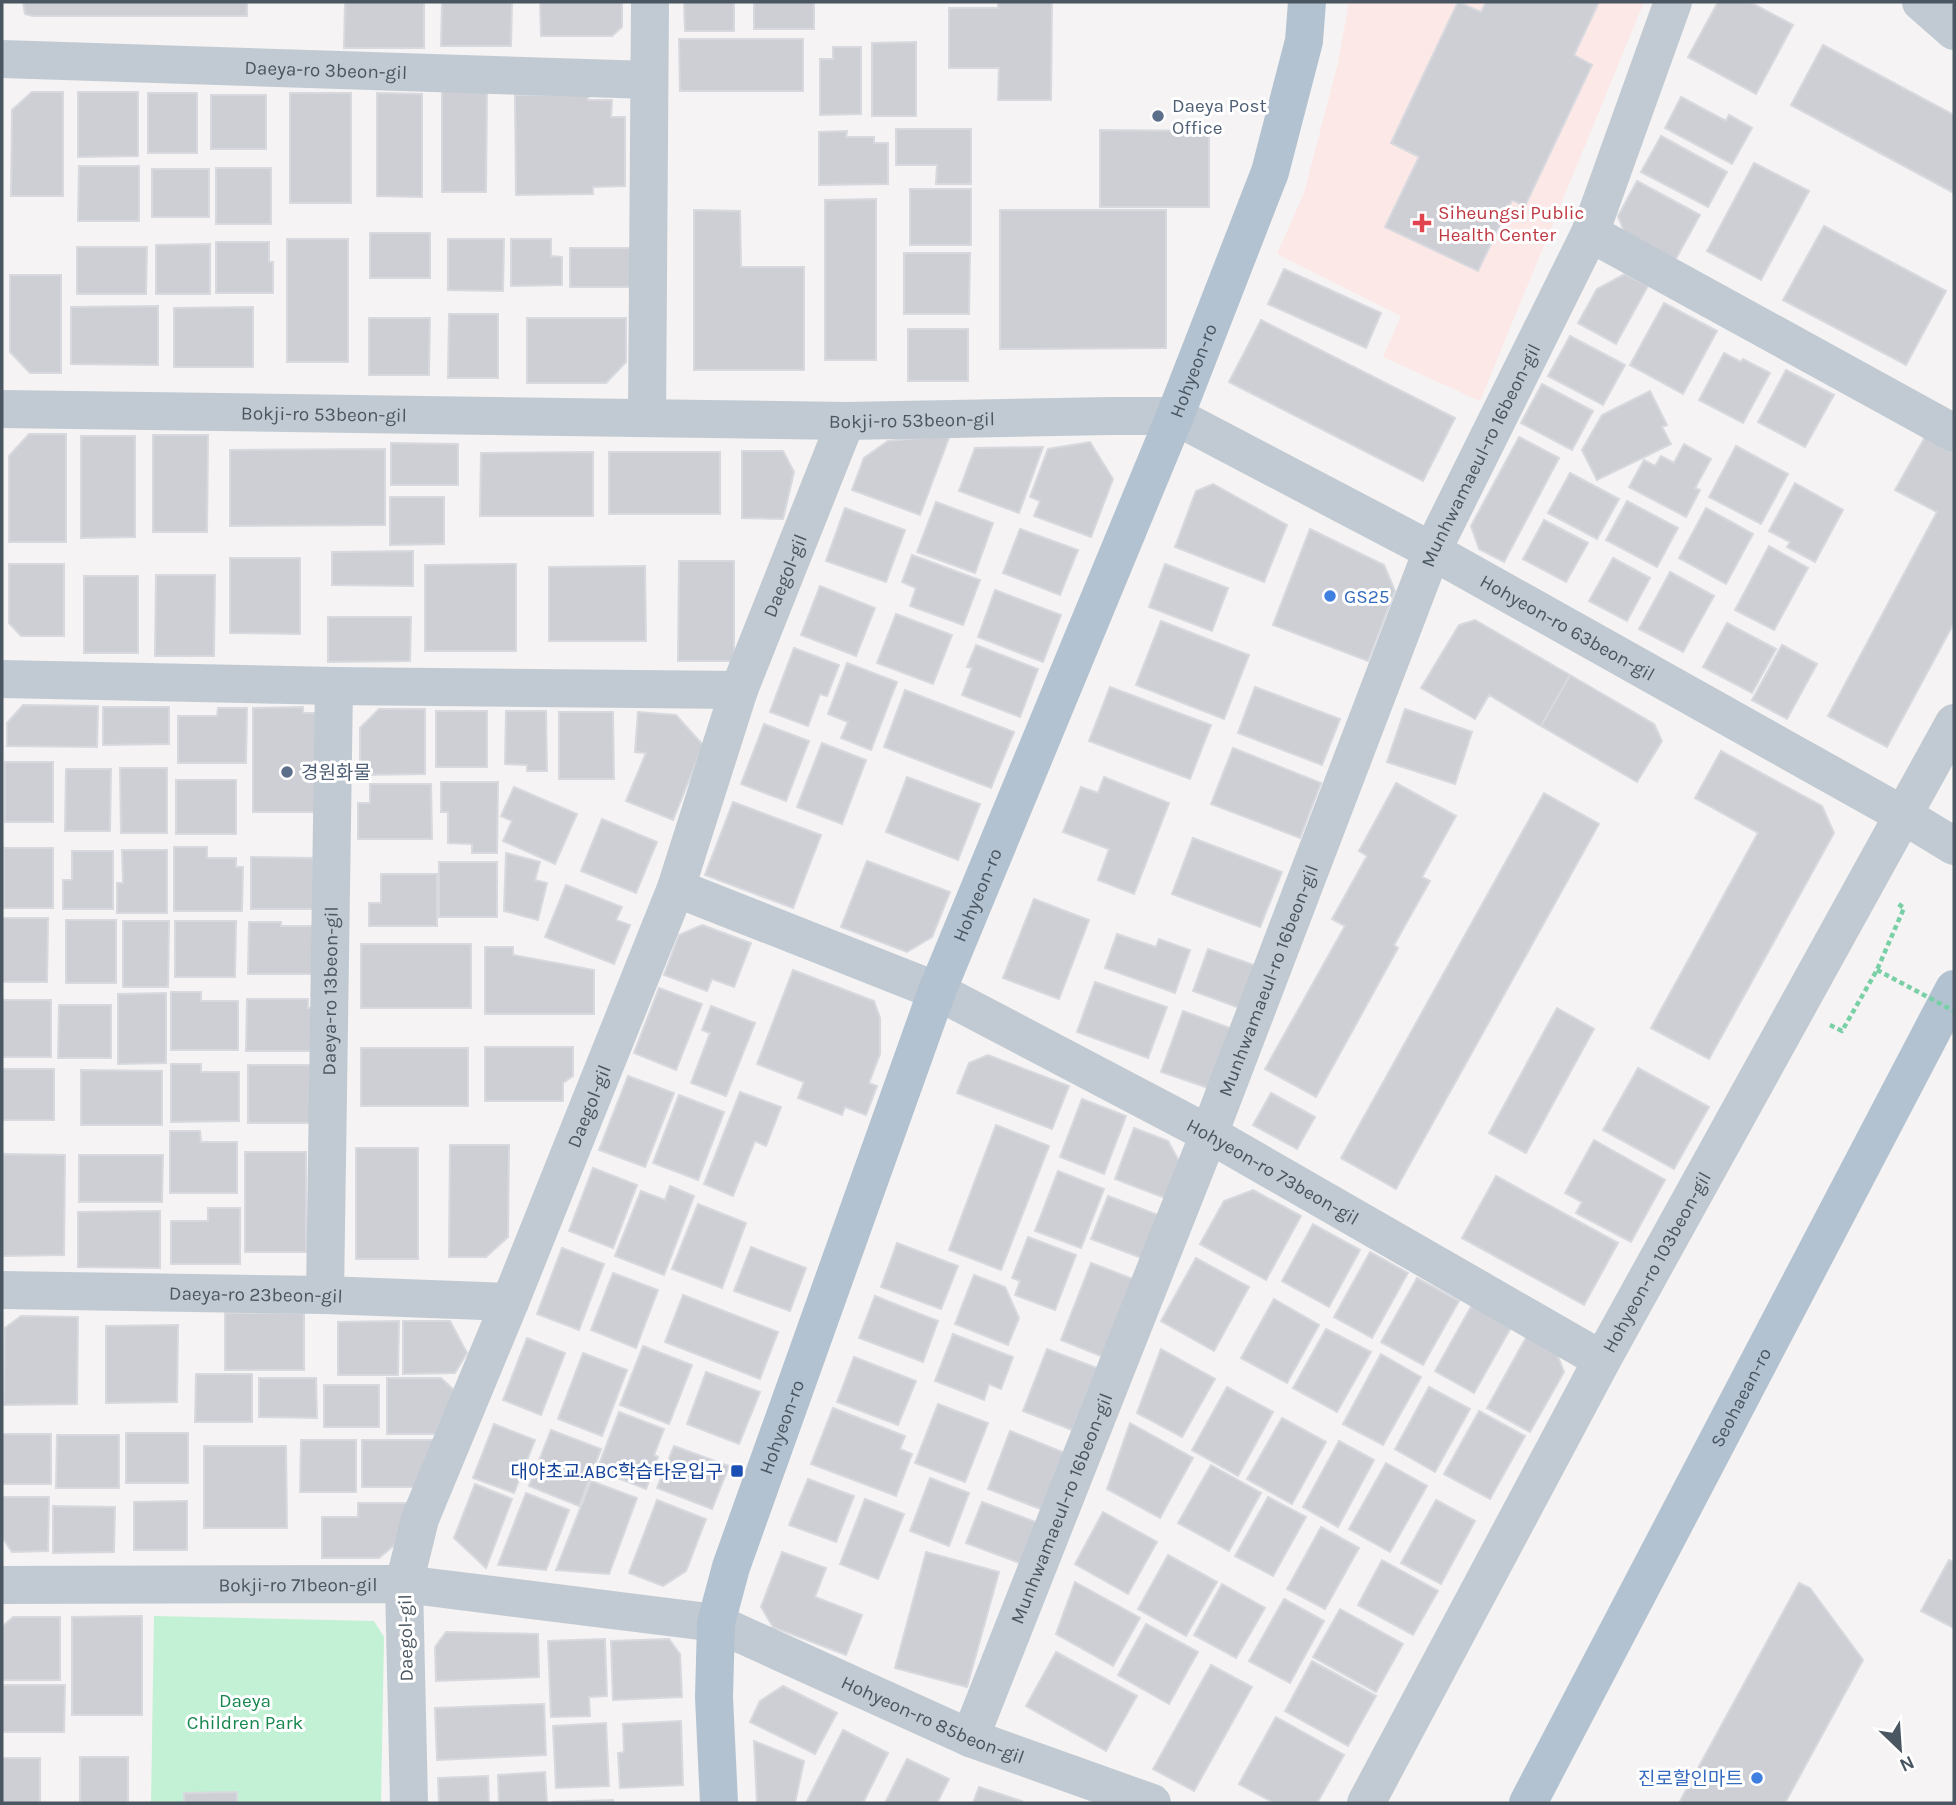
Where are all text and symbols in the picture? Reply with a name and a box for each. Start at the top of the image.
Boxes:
street label: Daeya-ro 3beon-gil [244,57,408,84]
place label: Daeya Post Office [1172,95,1267,139]
marker: Daeya Post Office [1150,108,1166,124]
place label: Siheungsi Public Health Center [1438,202,1584,246]
marker: Siheungsi Public Health Center [1412,213,1432,233]
street label: Hohyeon-ro [1165,321,1222,421]
street label: Munhwamaeul-ro 16beon-gil [1417,340,1545,570]
street label: Bokji-ro 53beon-gil [241,402,407,427]
street label: Bokji-ro 53beon-gil [829,408,995,433]
street label: Daegol-gil [759,531,812,621]
street label: Hohyeon-ro 63beon-gil [1476,570,1658,686]
place label: GS25 [1344,586,1389,608]
marker: GS25 [1322,588,1338,604]
place label: 경원화물 [301,762,371,784]
marker: 경원화물 [279,764,295,780]
street label: Hohyeon-ro [949,845,1007,945]
street label: Munhwamaeul-ro 16beon-gil [1214,862,1323,1100]
street label: Daeya-ro 13beon-gil [318,906,343,1076]
street label: Daegol-gil [563,1062,616,1151]
street label: Hohyeon-ro 73beon-gil [1183,1114,1363,1230]
street label: Hohyeon-ro 103beon-gil [1598,1168,1716,1357]
street label: Daeya-ro 23beon-gil [169,1283,343,1308]
street label: Seohaean-ro [1706,1344,1776,1451]
street label: Hohyeon-ro [755,1377,809,1477]
street label: Munhwamaeul-ro 16beon-gil [1006,1390,1117,1627]
place label: 대야초교.ABC학습타운입구 [510,1461,723,1483]
marker: 대야초교.ABC학습타운입구 [729,1463,745,1479]
street label: Bokji-ro 71beon-gil [218,1574,378,1596]
street label: Daegol-gil [394,1594,418,1682]
street label: Hohyeon-ro 85beon-gil [838,1671,1027,1769]
park label: Daeya Children Park [187,1690,304,1734]
north arrow [1865,1714,1935,1784]
text: N [1896,1751,1918,1776]
place label: 진로할인마트 [1638,1768,1743,1790]
marker: 진로할인마트 [1749,1770,1765,1786]

